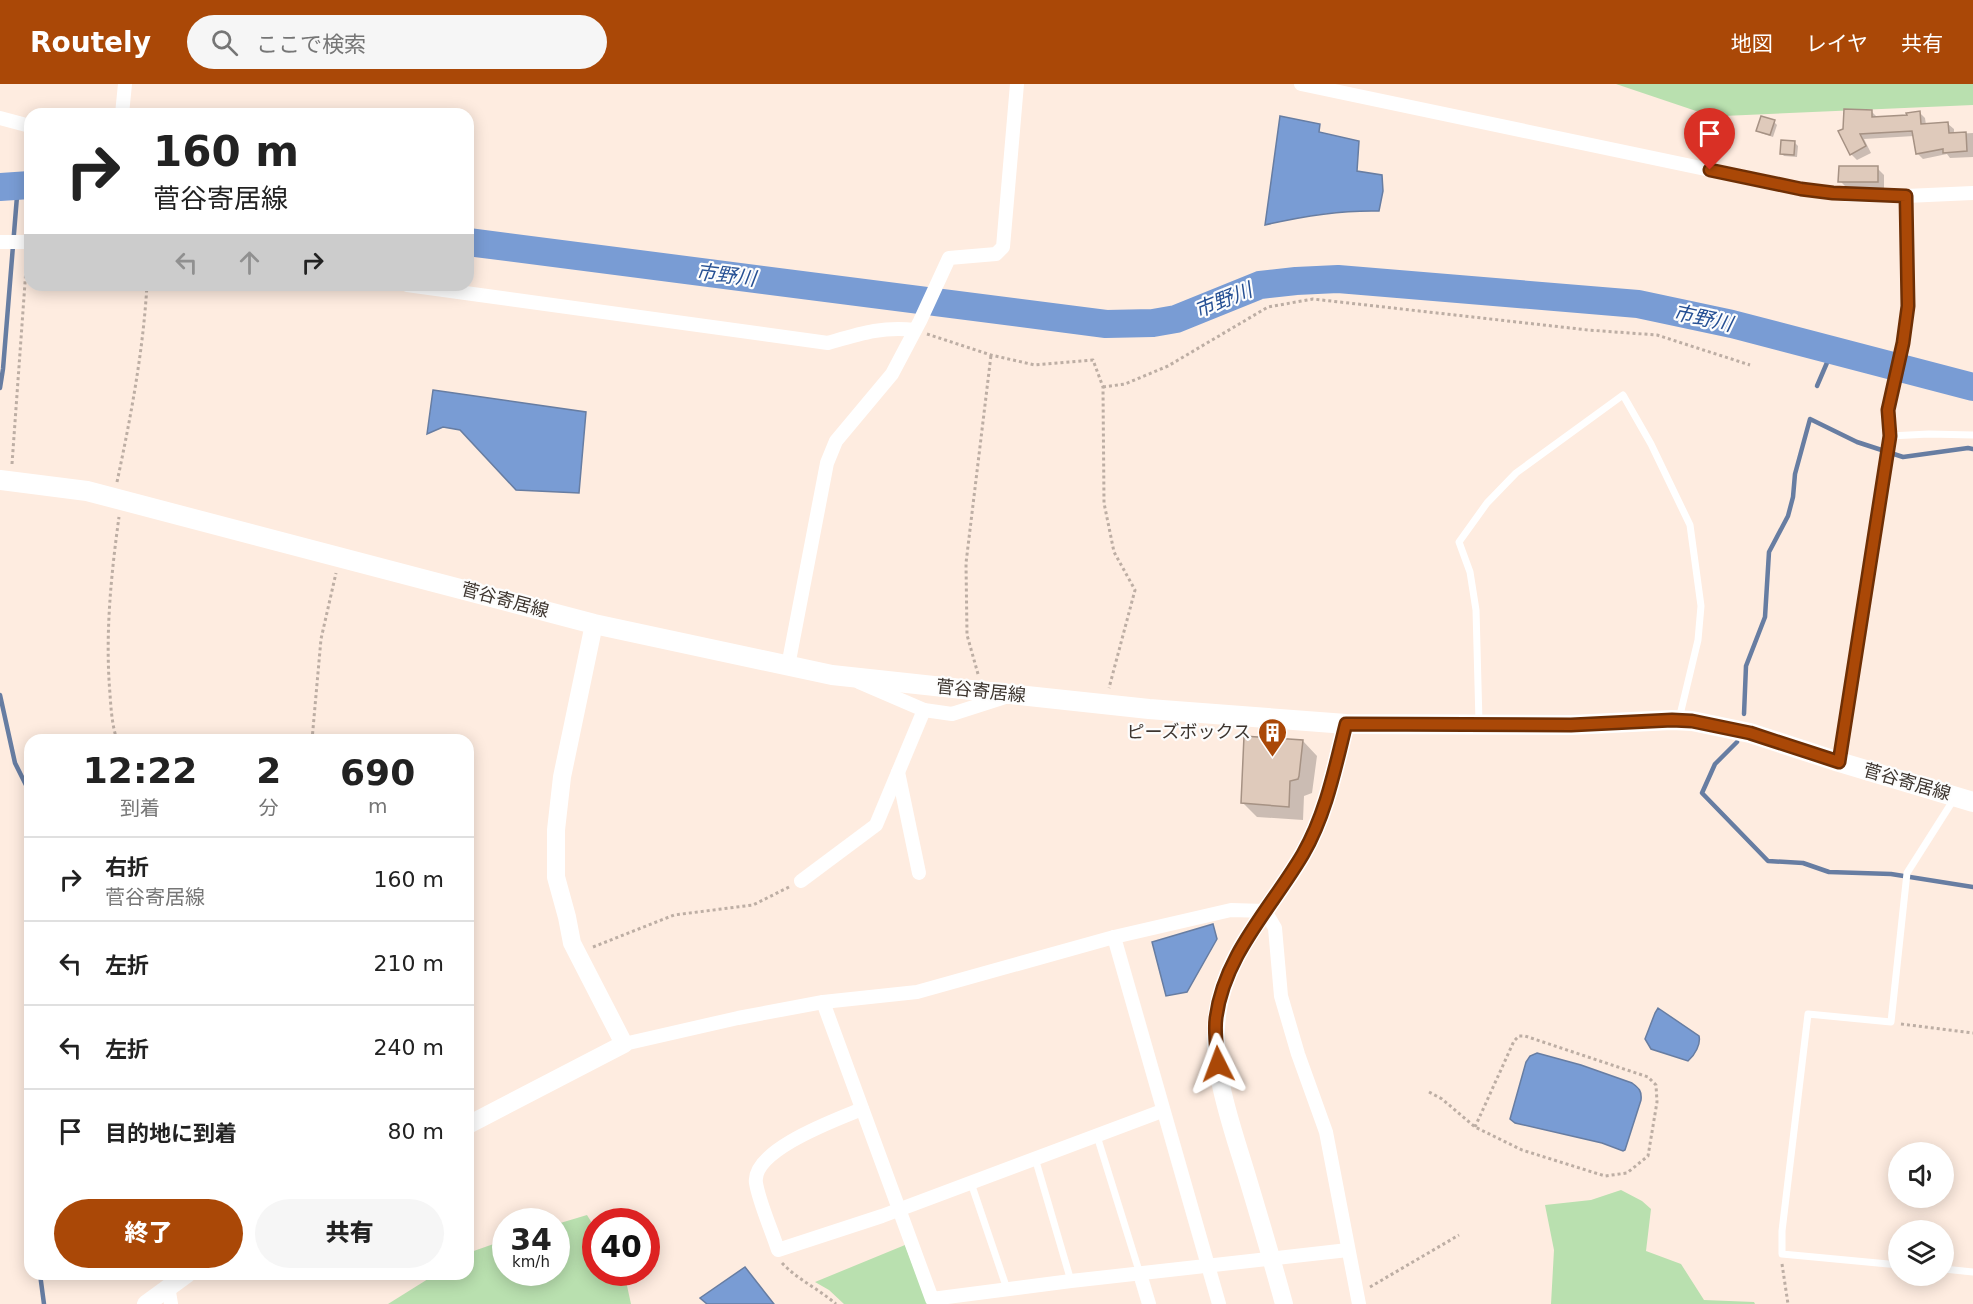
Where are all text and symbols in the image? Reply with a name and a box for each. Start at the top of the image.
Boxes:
search box [187,15,607,69]
text: Routely [30,26,151,59]
icon: search [208,26,241,59]
text: ここで検索 [256,32,366,57]
text: 地図 [1731,32,1773,56]
text: レイヤ [1806,32,1868,56]
text: 共有 [1901,32,1943,56]
pin [1684,108,1735,170]
icon: arrive [1693,117,1726,150]
text: 160 m [153,127,299,176]
icon: right [54,132,132,210]
text: 菅谷寄居線 [153,183,288,214]
icon: left [170,246,203,279]
icon: ahead [233,246,266,279]
icon: right [296,246,329,279]
water label: 市野川 [695,259,759,291]
water label: 市野川 [1191,277,1257,322]
water label: 市野川 [1671,300,1737,336]
street label: 菅谷寄居線 [459,578,551,621]
street label: 菅谷寄居線 [935,675,1027,706]
building icon: ピーズボックス [1256,716,1288,758]
place label: ピーズボックス [1126,721,1251,742]
text: 12:22 [83,750,197,791]
text: 2 [256,750,281,791]
text: 690 [340,752,415,793]
street label: 菅谷寄居線 [1861,759,1953,804]
text: m [368,794,387,818]
text: 到着 [120,796,160,820]
text: 分 [259,796,279,820]
text: 右折 [105,855,149,880]
icon: right [54,863,87,896]
text: 160 m [374,867,444,892]
text: 菅谷寄居線 [105,885,205,909]
icon: left [54,947,87,980]
text: 210 m [374,951,444,976]
text: 左折 [105,953,149,978]
icon: left [54,1031,87,1064]
position arrow [1186,1032,1250,1096]
text: 240 m [374,1035,444,1060]
text: 左折 [105,1037,149,1062]
icon: arrive [54,1115,87,1148]
text: 80 m [388,1119,444,1144]
text: 目的地に到着 [105,1121,237,1146]
map controls [1888,1142,1954,1286]
button: sound [1888,1142,1954,1208]
button: 終了 [54,1199,243,1268]
button: 共有 [255,1199,444,1268]
speed limit sign: 40 [582,1208,660,1286]
button: layers [1888,1220,1954,1286]
text: 34 [510,1222,552,1257]
text: km/h [512,1253,550,1271]

